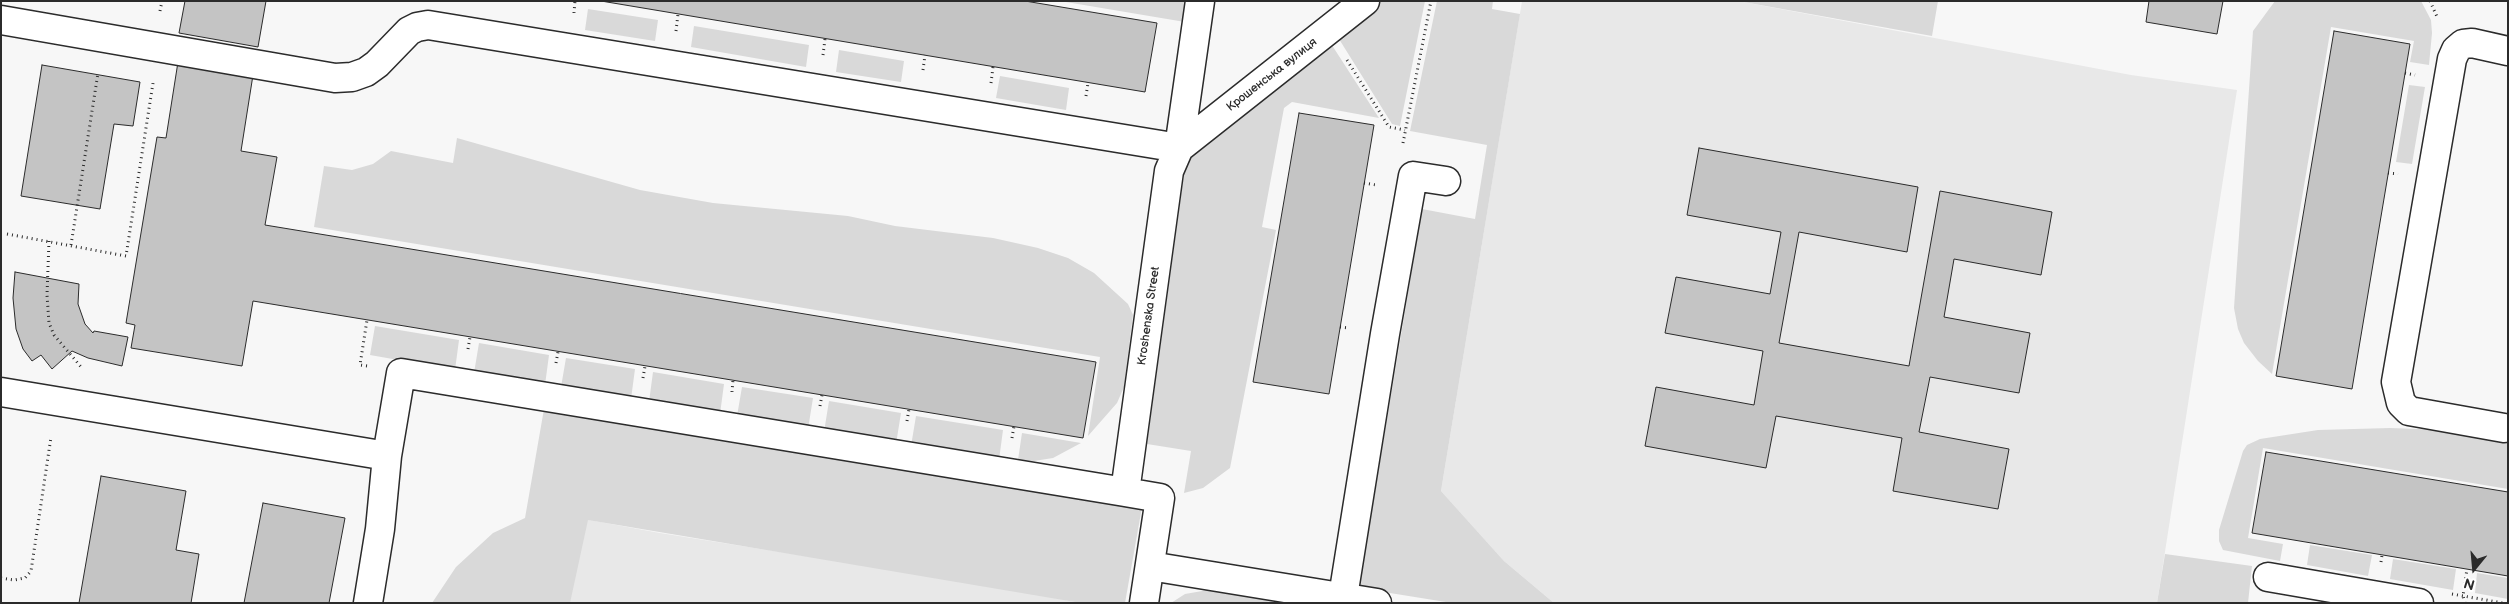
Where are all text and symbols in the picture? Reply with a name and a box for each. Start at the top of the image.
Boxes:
street label: Крошенська вулиця [1224,35,1320,115]
street label: Kroshenska Street [1135,266,1163,366]
north arrow [2449,544,2499,594]
text: N [2462,574,2477,593]

